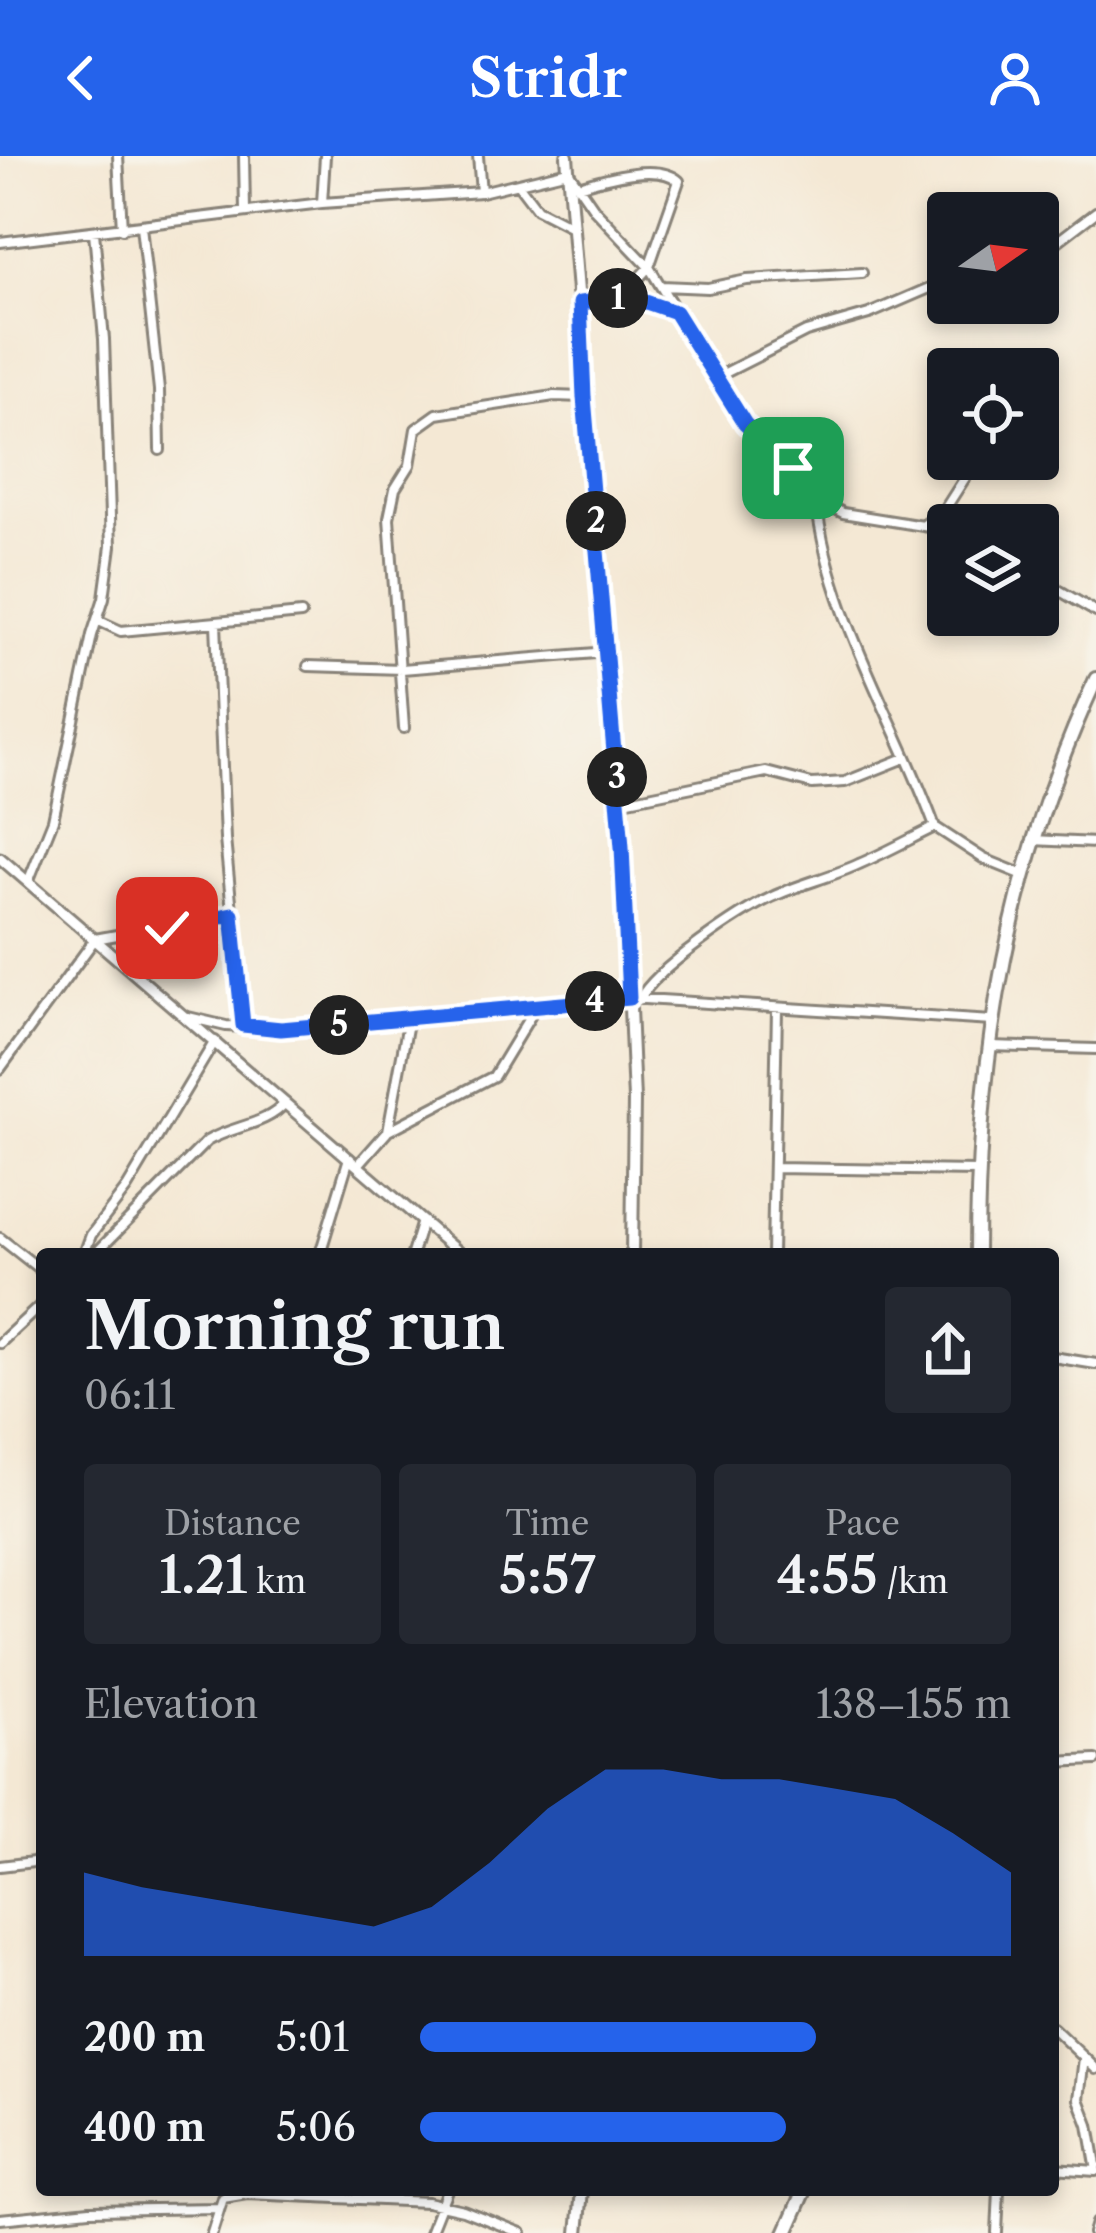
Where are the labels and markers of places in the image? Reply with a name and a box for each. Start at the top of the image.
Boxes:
pin: 1 [588,268,648,328]
pin [742,417,844,519]
pin: 2 [566,491,626,551]
pin: 3 [587,747,647,807]
pin [116,877,218,979]
pin: 4 [565,971,625,1031]
pin: 5 [309,995,369,1055]

